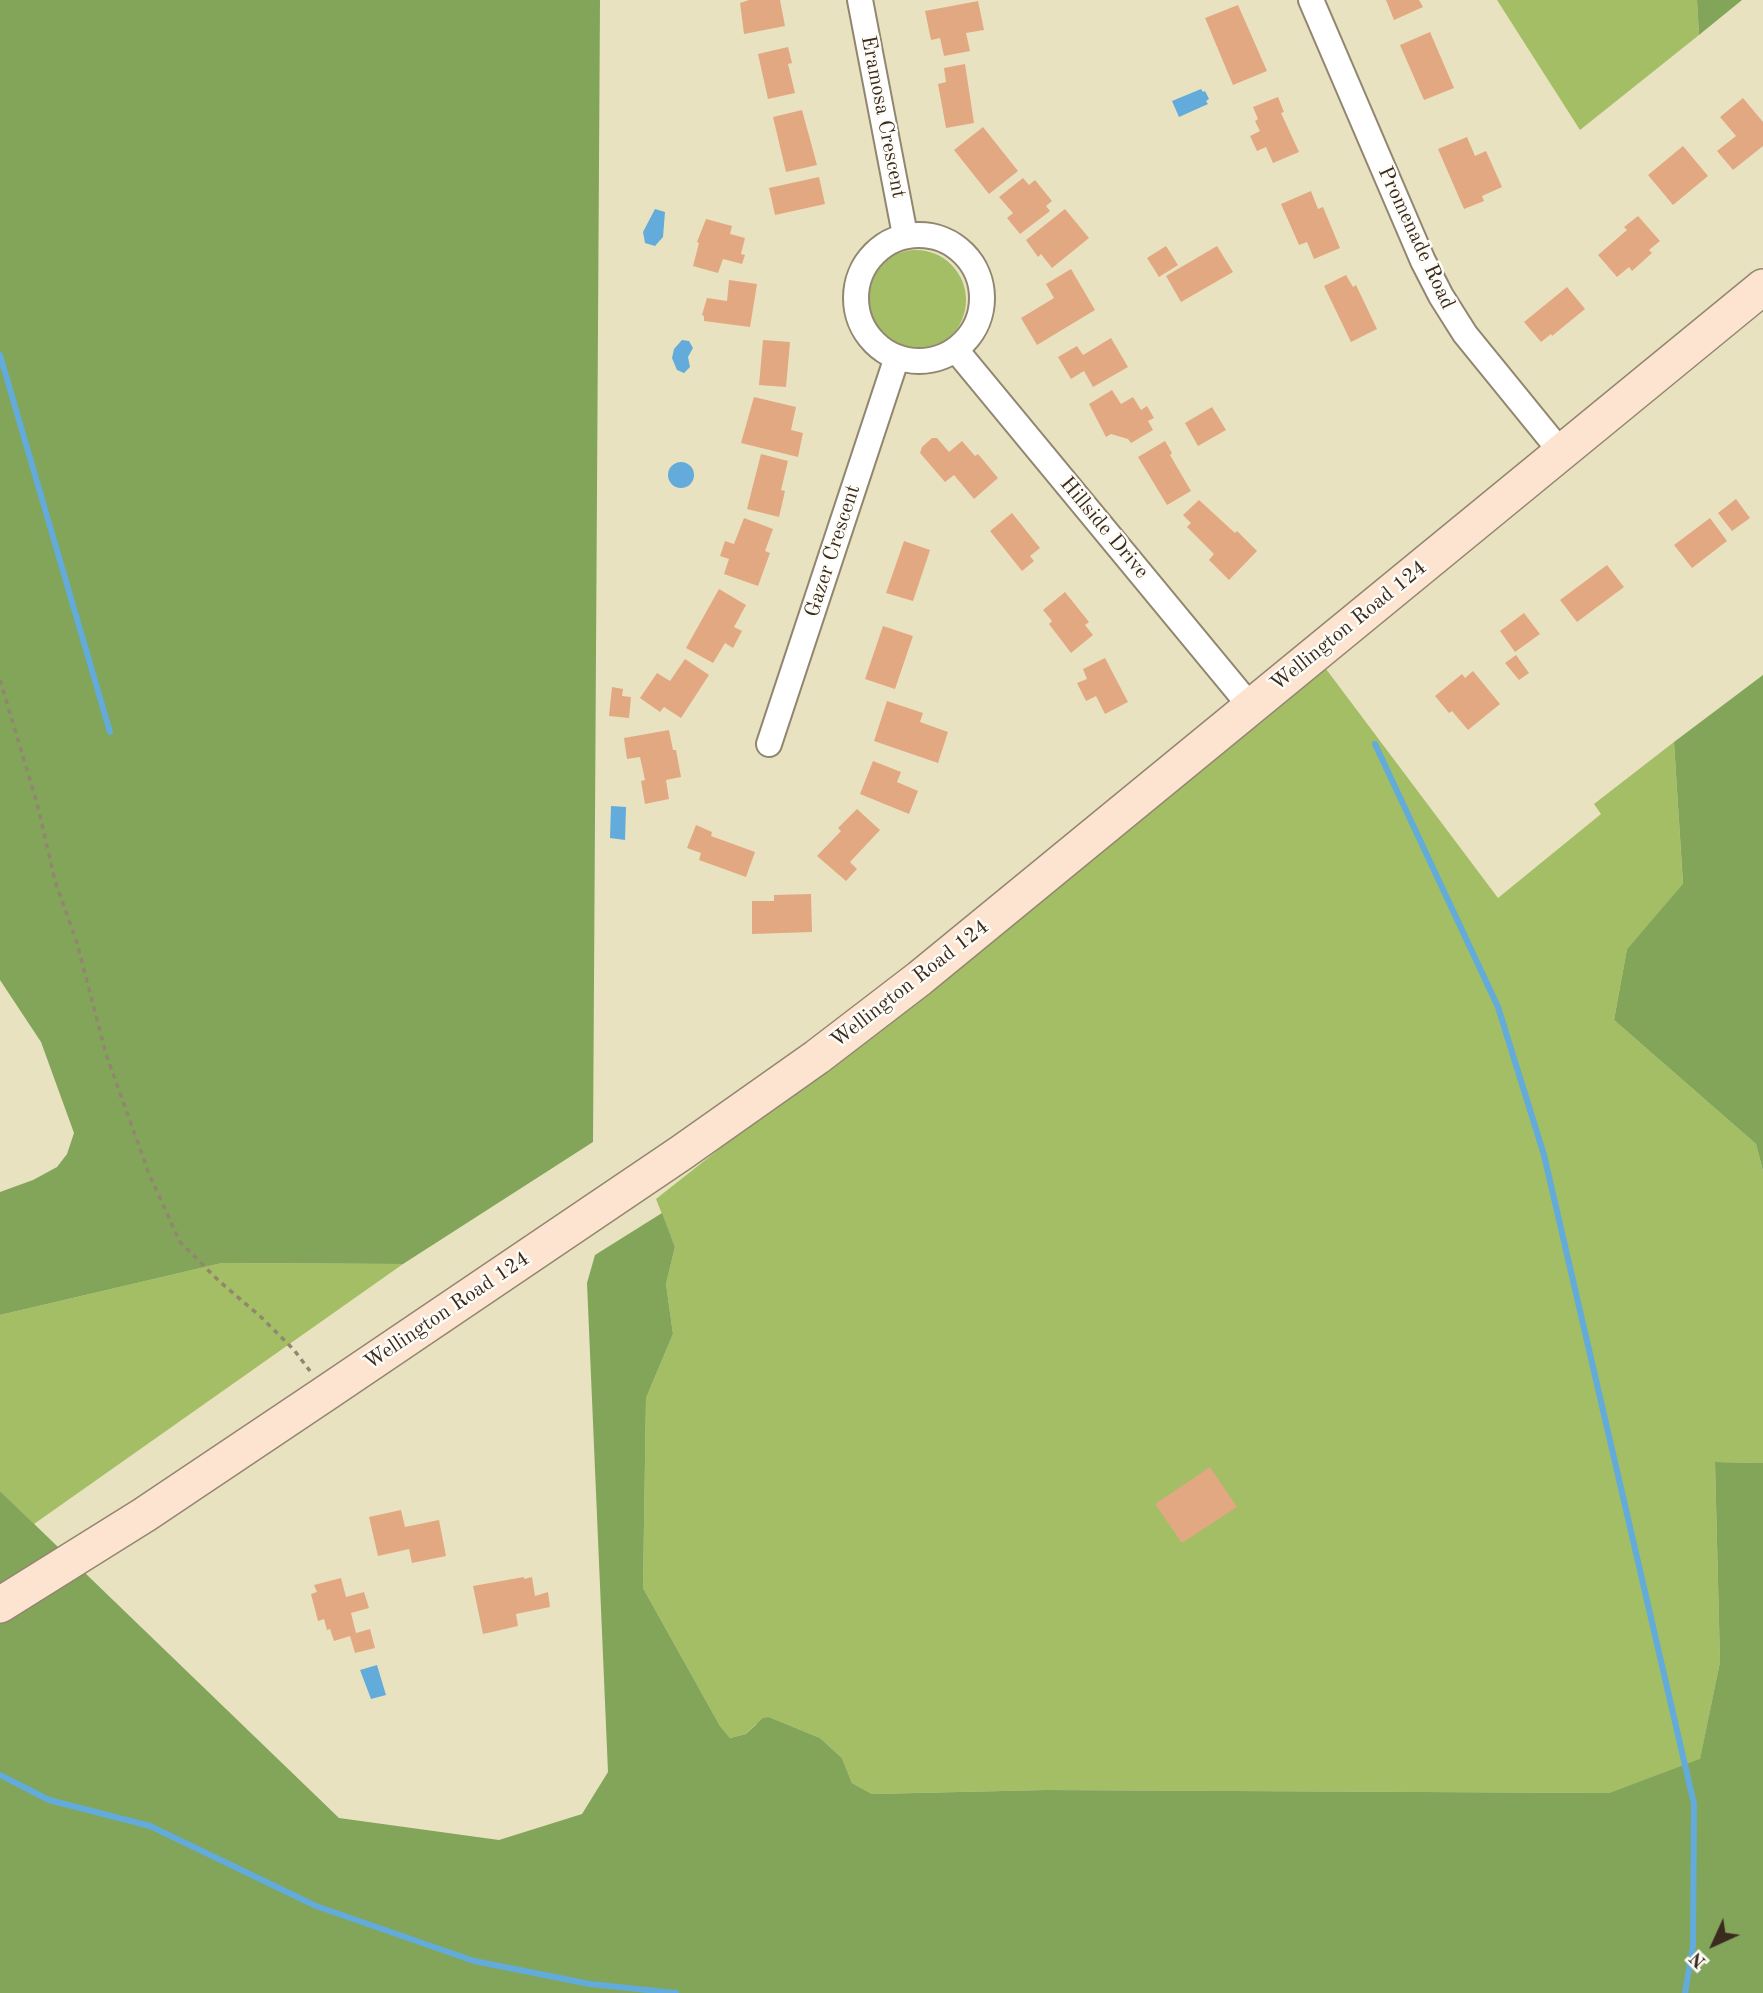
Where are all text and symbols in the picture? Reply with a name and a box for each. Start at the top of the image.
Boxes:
street label: Eramosa Crescent [855,34,911,200]
street label: Promenade Road [1372,163,1460,313]
street label: Hillside Drive [1054,472,1154,584]
street label: Gazer Crescent [800,482,866,620]
street label: Wellington Road 124 [1266,555,1432,697]
street label: Wellington Road 124 [826,914,994,1054]
street label: Wellington Road 124 [360,1246,534,1376]
north arrow [1679,1909,1749,1979]
text: N [1687,1947,1711,1971]

